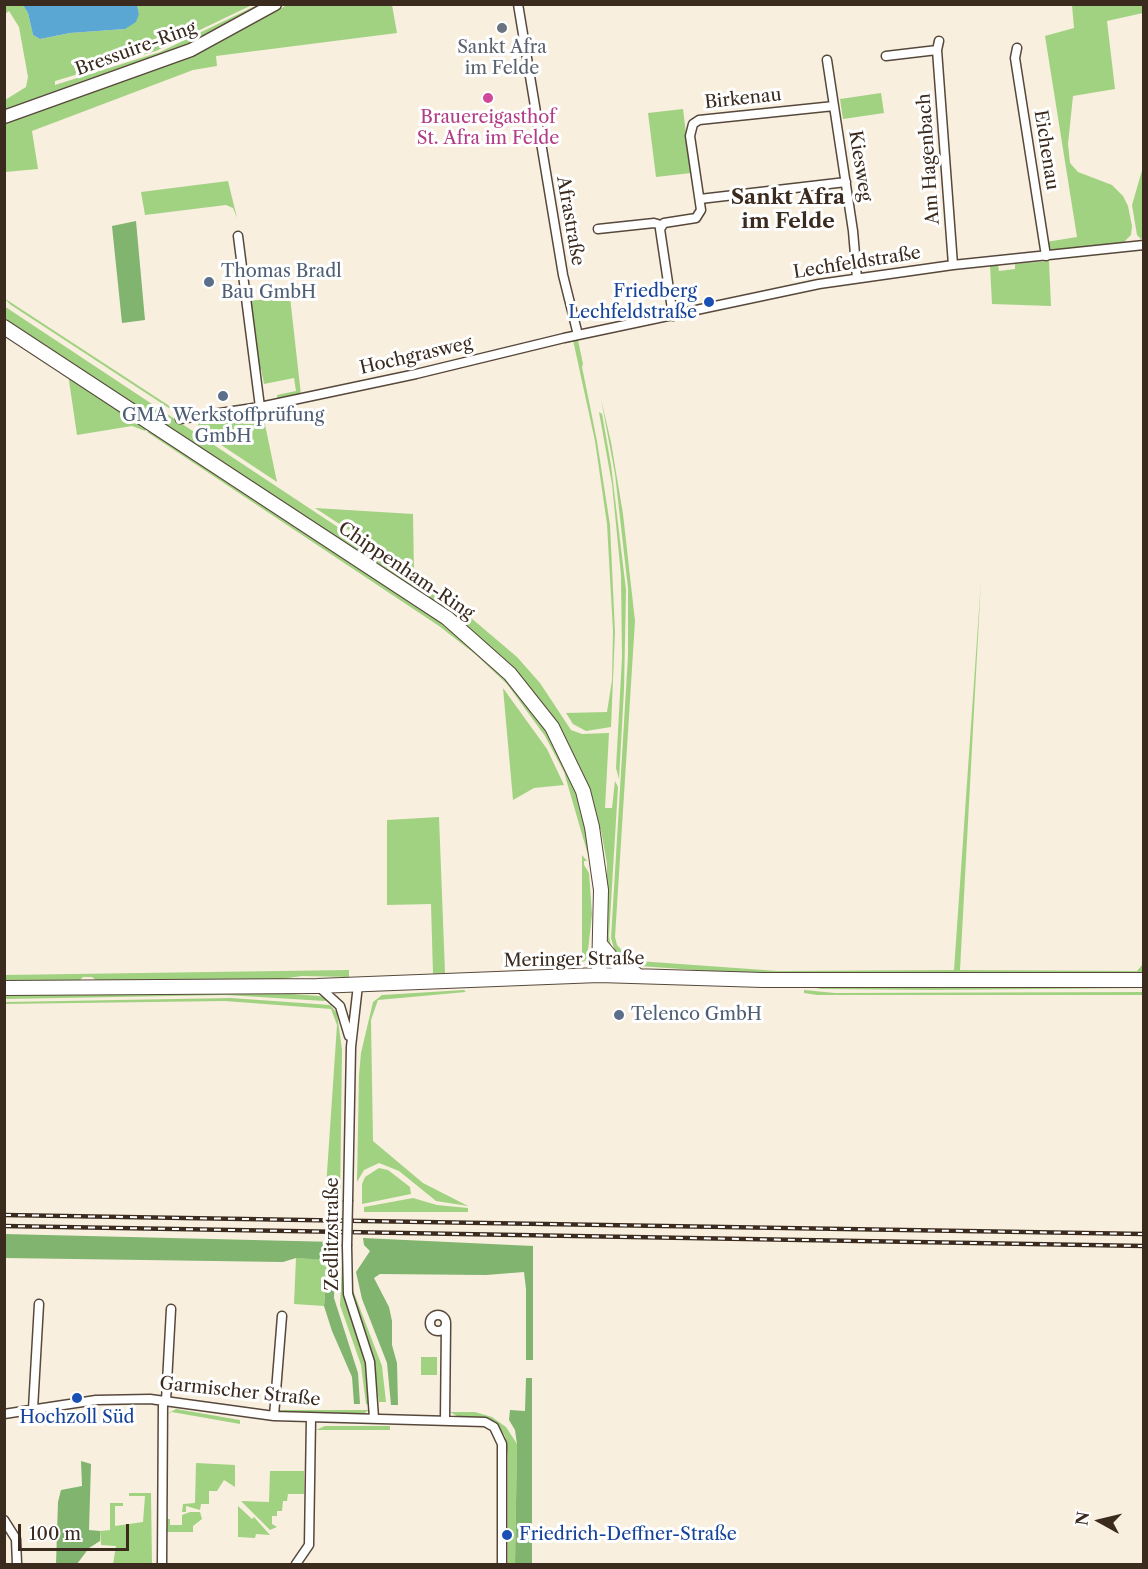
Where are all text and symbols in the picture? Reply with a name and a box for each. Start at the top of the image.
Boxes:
street label: Bressuire-Ring [73,17,199,81]
marker: Sankt Afra im Felde [495,21,509,35]
place label: Sankt Afra im Felde [457,37,547,80]
street label: Birkenau [703,84,783,114]
marker: Brauereigasthof St. Afra im Felde [481,91,495,105]
street label: Am Hagenbach [914,93,944,225]
place label: Brauereigasthof St. Afra im Felde [417,107,559,150]
street label: Eichenau [1029,109,1063,191]
street label: Kiesweg [844,129,876,203]
street label: Afrastraße [552,175,588,267]
district label: Sankt Afra im Felde [731,185,845,235]
street label: Lechfeldstraße [792,242,922,284]
place label: Thomas Bradl Bau GmbH [221,261,341,304]
marker: Thomas Bradl Bau GmbH [202,275,216,289]
place label: Friedberg Lechfeldstraße [568,281,697,324]
marker: Friedberg Lechfeldstraße [702,295,716,309]
street label: Hochgrasweg [358,333,474,379]
marker: GMA Werkstoffprüfung GmbH [216,389,230,403]
place label: GMA Werkstoffprüfung GmbH [122,405,324,448]
street label: Chippenham-Ring [334,518,478,624]
street label: Meringer Straße [503,948,645,972]
place label: Telenco GmbH [631,1004,762,1026]
marker: Telenco GmbH [612,1008,626,1022]
street label: Zedlitzstraße [322,1177,344,1291]
street label: Garmischer Straße [159,1373,321,1411]
marker: Hochzoll Süd [70,1391,84,1405]
place label: Hochzoll Süd [19,1407,135,1429]
north arrow [1070,1491,1130,1551]
text: N [1071,1510,1093,1527]
scale bar [21,1512,132,1550]
text: 100 m [29,1523,81,1545]
place label: Friedrich-Deffner-Straße [519,1524,737,1546]
marker: Friedrich-Deffner-Straße [500,1528,514,1542]

